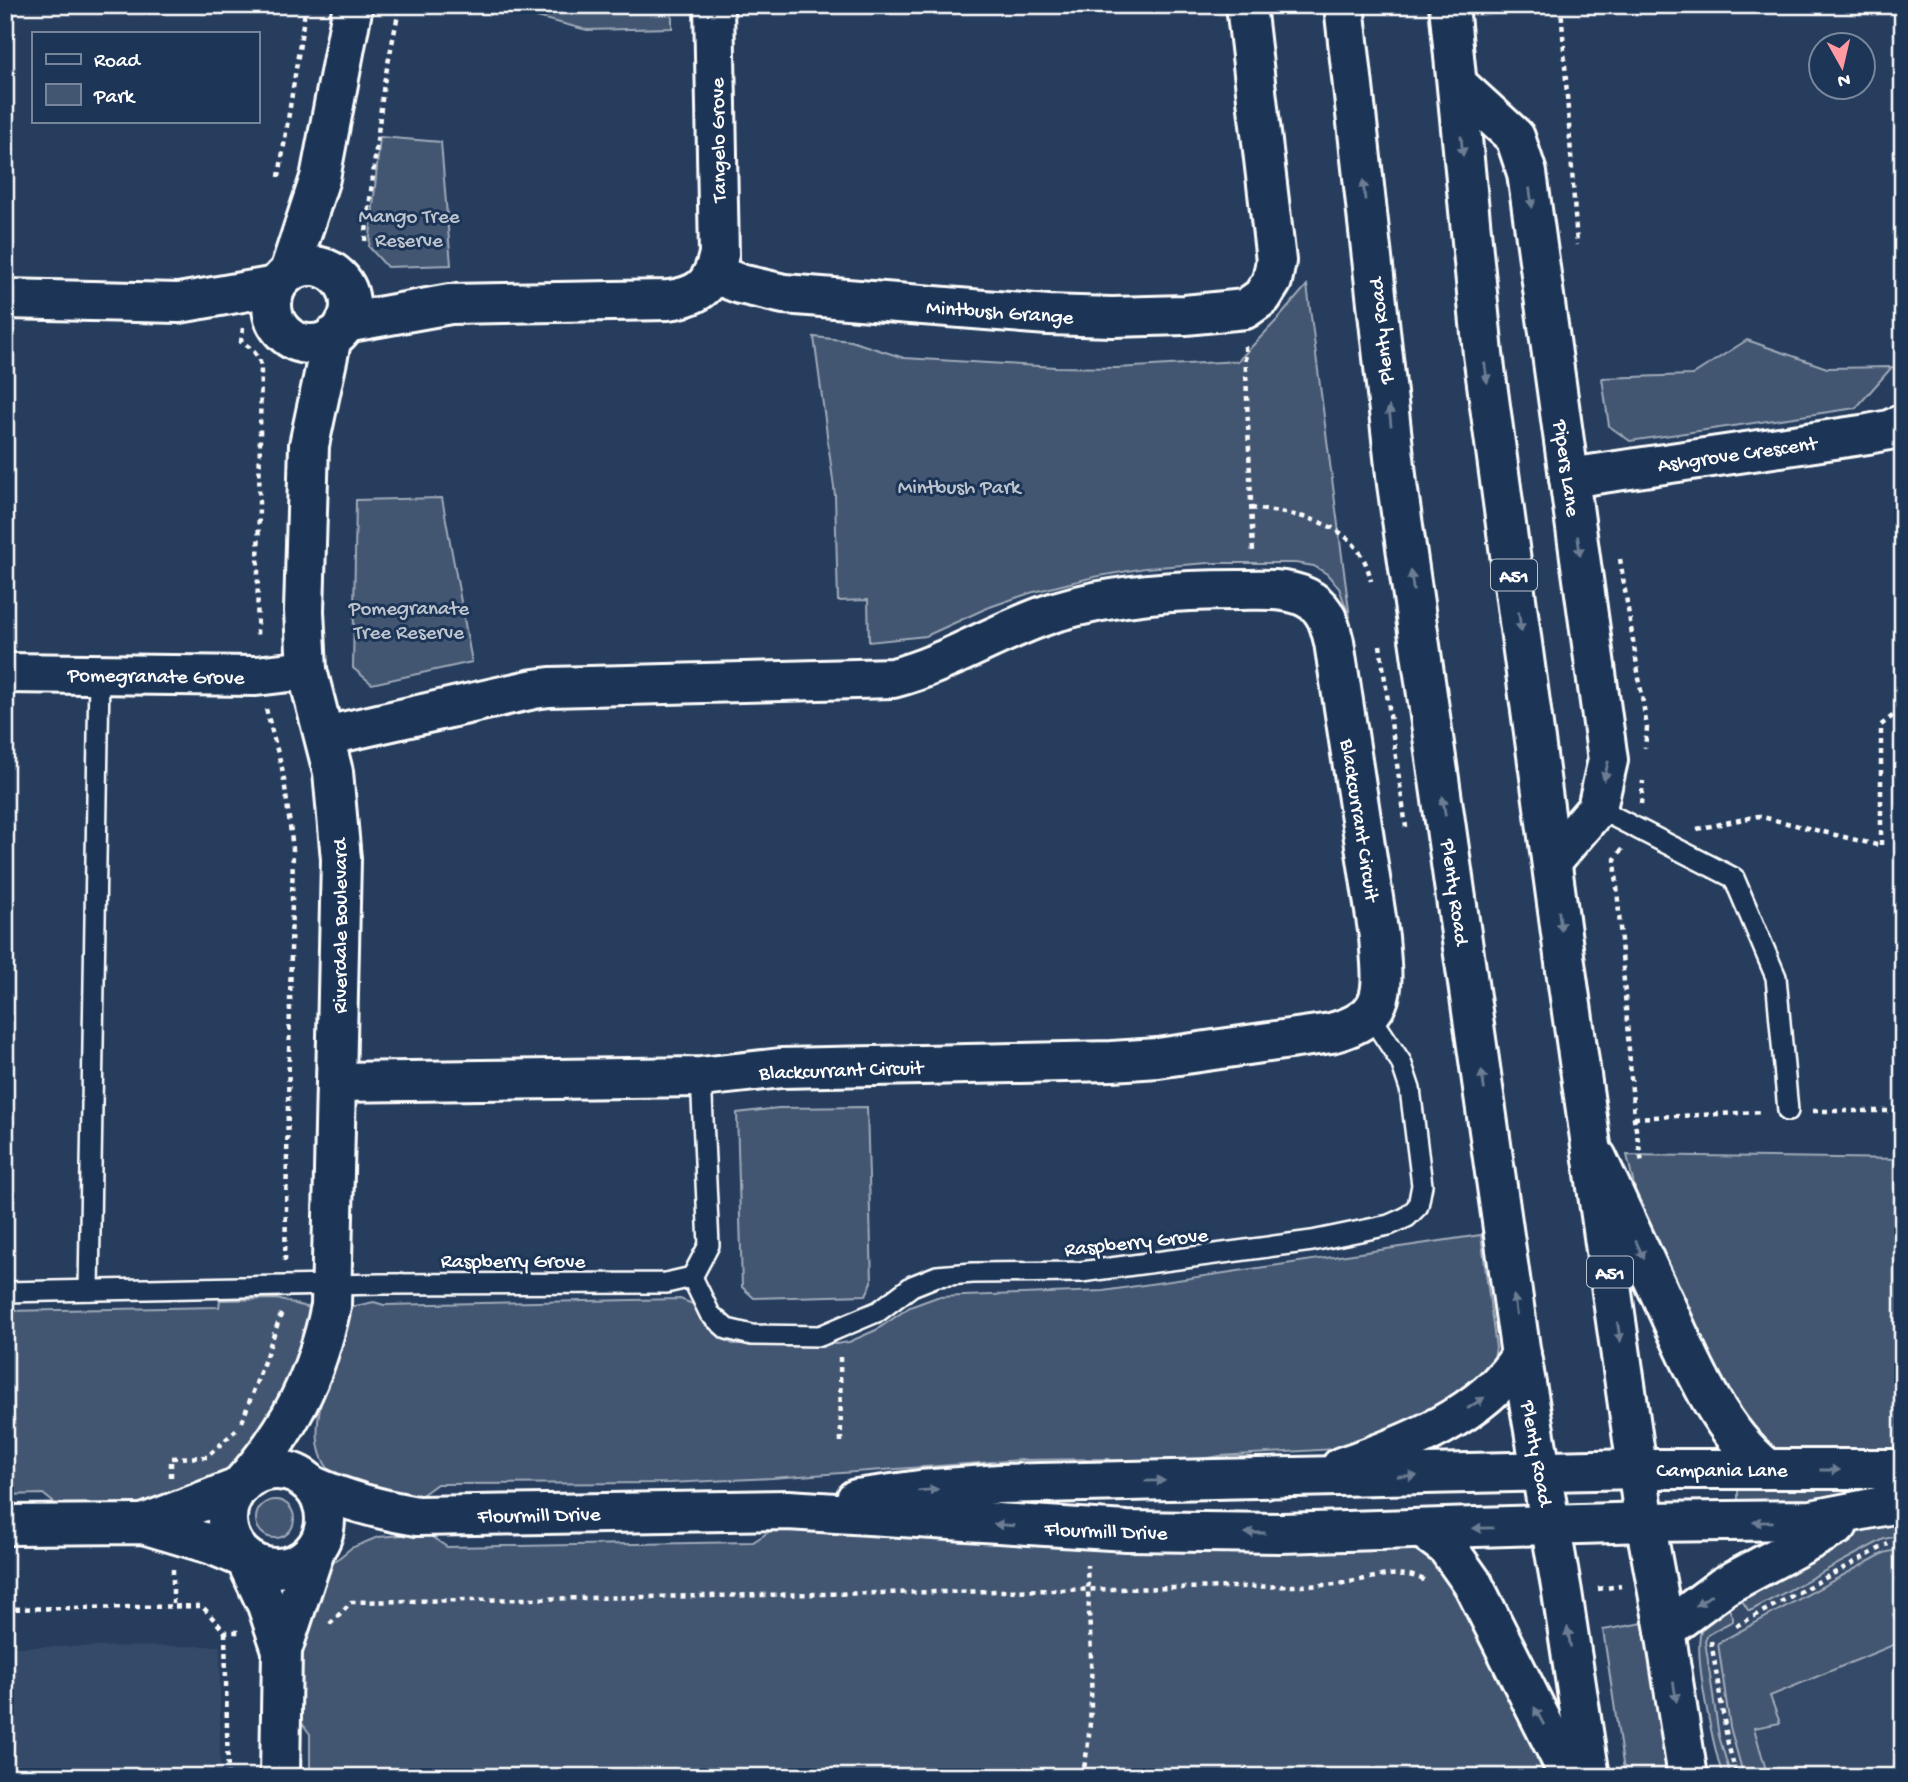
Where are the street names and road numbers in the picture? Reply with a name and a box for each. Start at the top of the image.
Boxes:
street label: Tangelo Grove [707,76,734,203]
street label: Plenty Road [1365,275,1402,386]
street label: Mintbush Grange [925,297,1075,332]
street label: Pipers Lane [1545,417,1584,520]
street label: Ashgrove Crescent [1656,433,1821,480]
road number: A51 [1491,560,1537,590]
street label: Pomegranate Grove [66,664,246,693]
street label: Blackcurrant Circuit [1332,737,1383,906]
street label: Riverdale Boulevard [330,837,355,1014]
street label: Plenty Road [1433,837,1473,949]
street label: Blackcurrant Circuit [758,1057,926,1088]
street label: Raspberry Grove [1063,1224,1211,1264]
street label: Raspberry Grove [441,1251,586,1276]
road number: A51 [1587,1256,1633,1288]
street label: Plenty Road [1513,1398,1556,1510]
street label: Campania Lane [1656,1460,1789,1485]
street label: Flourmill Drive [476,1504,602,1531]
street label: Flourmill Drive [1043,1519,1169,1548]

